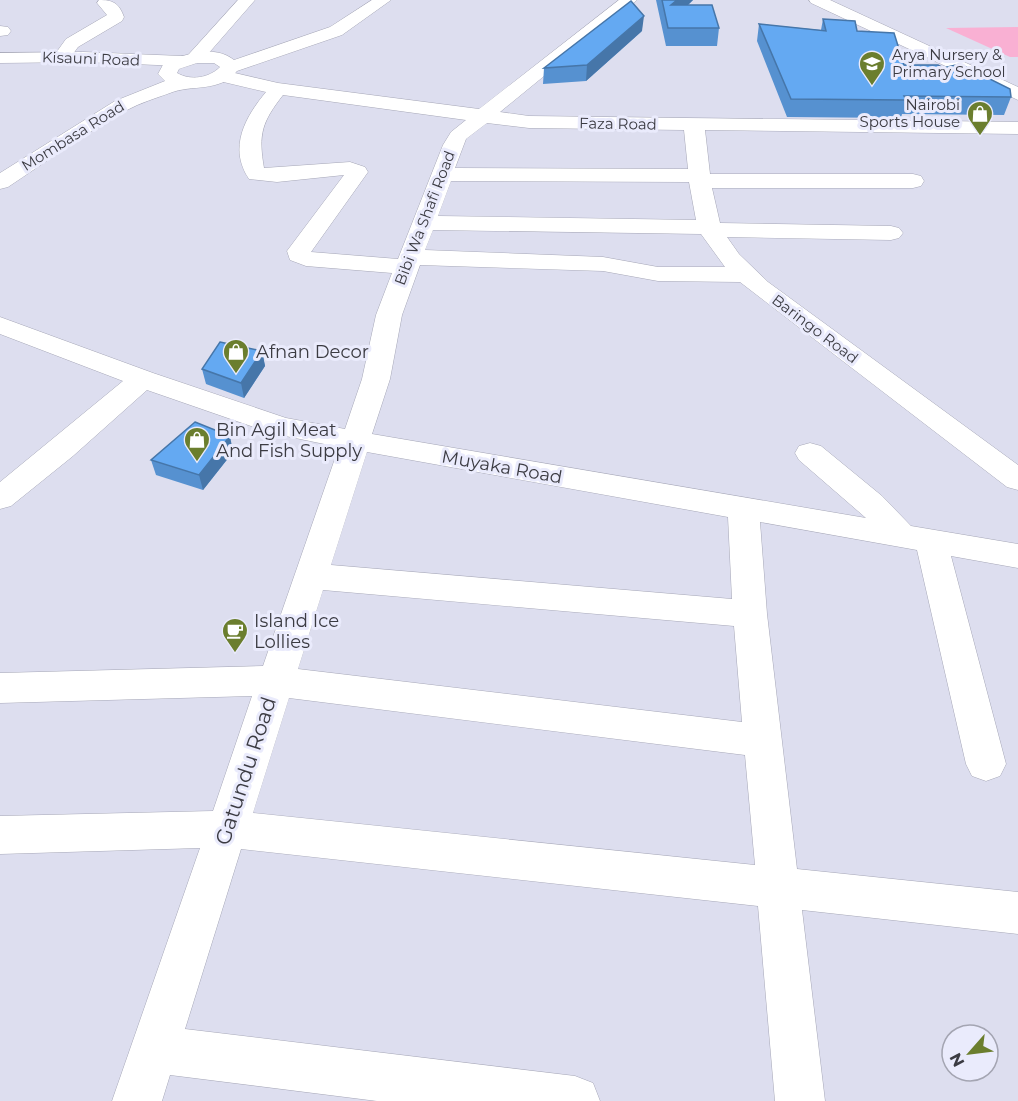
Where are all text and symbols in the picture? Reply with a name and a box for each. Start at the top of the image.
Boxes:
place label: Arya Nursery & Primary School [892,45,1006,81]
street label: Kisauni Road [42,47,140,70]
school or university icon: Arya Nursery & Primary School [857,49,887,87]
place label: Nairobi Sports House [860,95,960,131]
street label: Mombasa Road [18,96,128,175]
shop icon: Nairobi Sports House [965,99,995,137]
street label: Faza Road [579,113,657,134]
street label: Bibi Wa Shafi Road [390,148,459,288]
street label: Baringo Road [768,290,862,367]
shop icon: Afnan Decor [221,337,251,375]
place label: Afnan Decor [256,341,369,363]
place label: Bin Agil Meat And Fish Supply [216,419,362,462]
shop icon: Bin Agil Meat And Fish Supply [182,425,212,463]
street label: Muyaka Road [440,446,564,488]
place label: Island Ice Lollies [254,610,339,653]
cafe icon: Island Ice Lollies [220,616,250,654]
street label: Gatundu Road [210,694,281,848]
north arrow [940,1023,1000,1083]
text: N [946,1050,969,1070]

